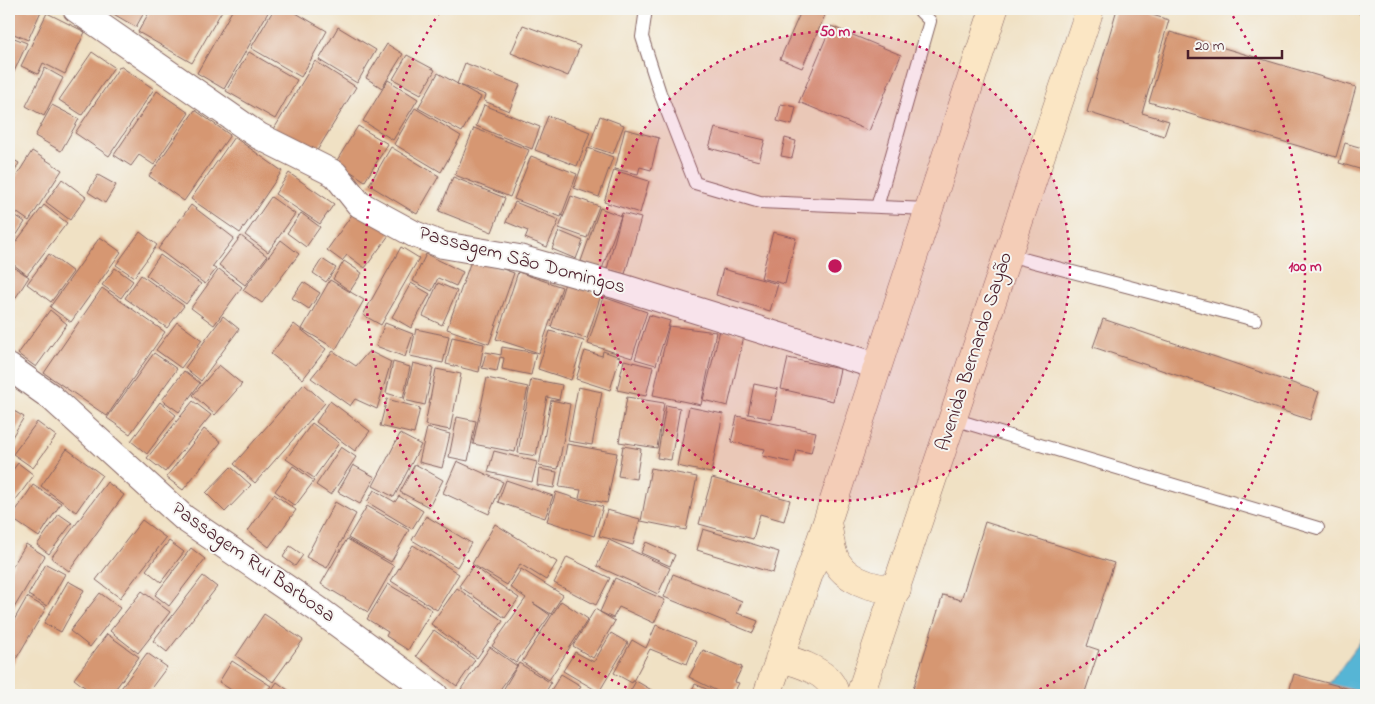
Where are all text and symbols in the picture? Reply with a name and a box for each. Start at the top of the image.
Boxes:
text: 50 m [820,21,851,43]
scale bar [1188,28,1281,60]
text: 20 m [1195,35,1225,57]
street label: Passagem São Domingos [415,219,629,304]
street label: Avenida Bernardo Sayão [929,249,1021,455]
text: 100 m [1288,256,1322,278]
centre of rings [826,257,844,275]
street label: Passagem Rui Barbosa [165,495,341,631]

